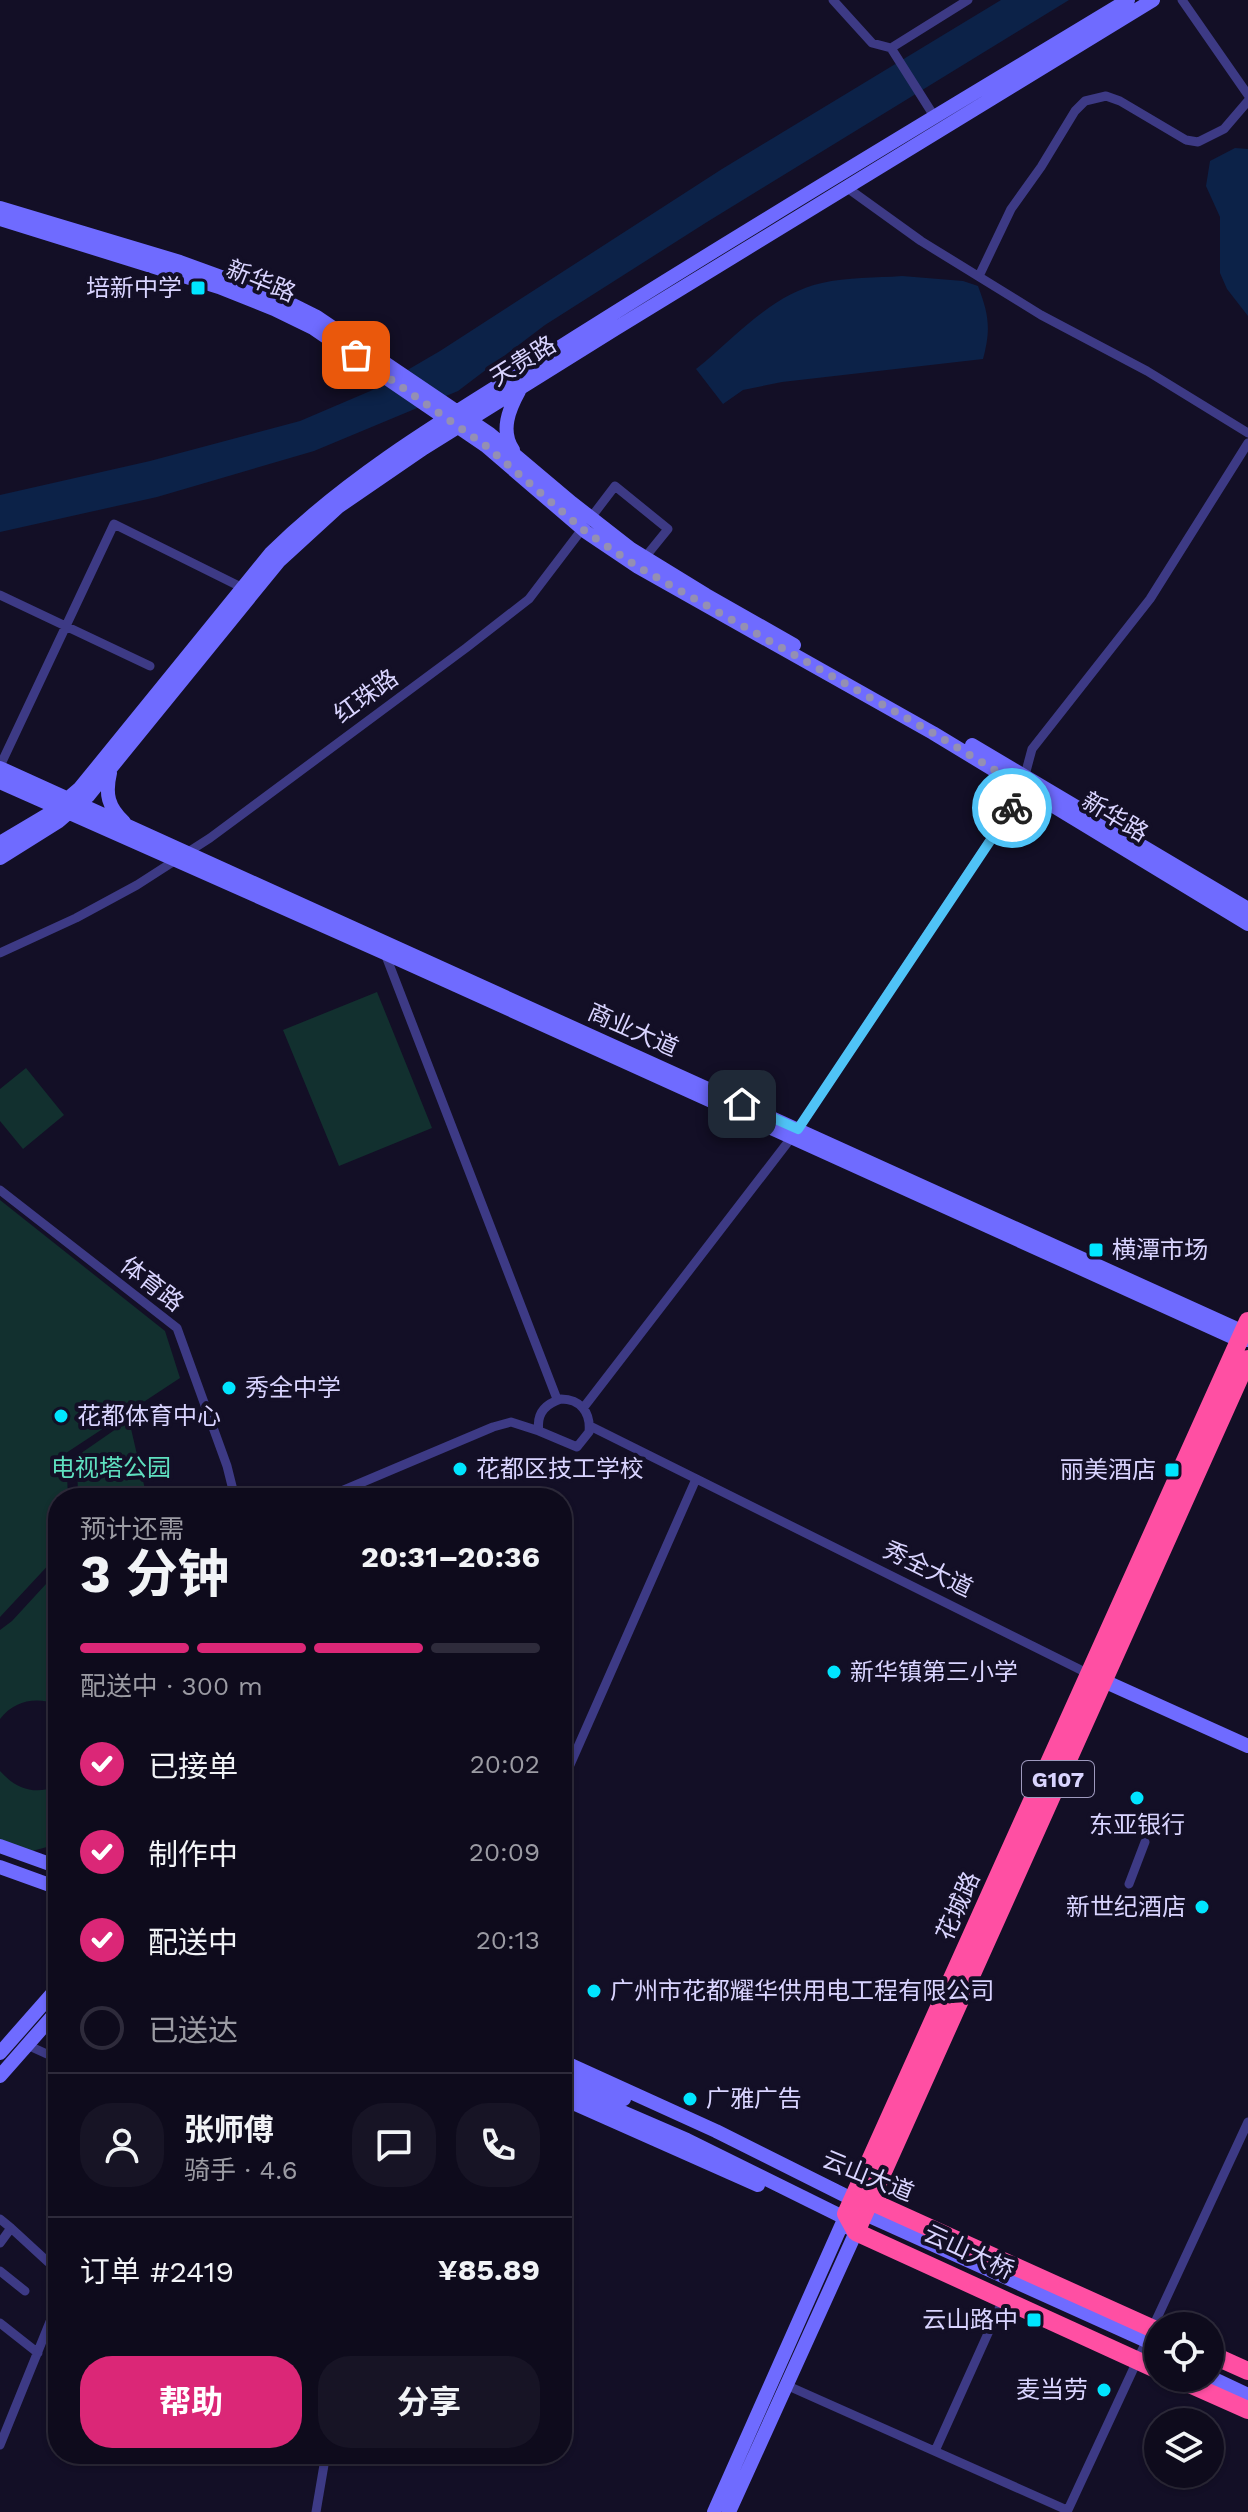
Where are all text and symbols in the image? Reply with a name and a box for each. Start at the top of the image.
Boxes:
street label: 新华路 [222,255,300,307]
place label: 培新中学 [86,274,182,302]
marker: 培新中学 [189,279,207,297]
pin [322,321,390,389]
street label: 天贵路 [485,330,561,392]
icon: bag [334,333,378,377]
street label: 红珠路 [329,664,403,728]
courier [972,768,1052,848]
icon: bike [990,786,1034,830]
street label: 新华路 [1077,786,1153,848]
street label: 商业大道 [583,998,683,1062]
pin [708,1070,776,1138]
icon: home [720,1082,764,1126]
place label: 横潭市场 [1112,1236,1208,1264]
marker: 横潭市场 [1087,1241,1105,1259]
street label: 体育路 [115,1251,189,1317]
place label: 秀全中学 [245,1374,341,1402]
marker: 秀全中学 [220,1379,238,1397]
place label: 花都体育中心 [77,1402,221,1430]
marker: 花都体育中心 [52,1407,70,1425]
park label: 电视塔公园 [51,1454,171,1482]
place label: 花都区技工学校 [476,1455,644,1483]
place label: 丽美酒店 [1060,1456,1156,1484]
marker: 花都区技工学校 [451,1460,469,1478]
marker: 丽美酒店 [1163,1461,1181,1479]
text: 预计还需 [80,1514,184,1544]
street label: 秀全大道 [879,1535,977,1603]
text: 20:31–20:36 [361,1539,540,1574]
text: 3 分钟 [80,1544,230,1605]
place label: 新华镇第三小学 [850,1658,1018,1686]
marker: 新华镇第三小学 [825,1663,843,1681]
text: 配送中 · 300 m [80,1671,263,1701]
icon: check [80,1742,124,1786]
text: 已接单 [148,1749,238,1784]
text: 20:02 [470,1749,540,1779]
road number: G107 [1022,1761,1094,1797]
marker: 东亚银行 [1128,1789,1146,1807]
place label: 东亚银行 [1089,1811,1185,1839]
icon: check [80,1830,124,1874]
text: 制作中 [148,1837,238,1872]
text: 20:09 [469,1837,540,1867]
street label: 花城路 [931,1867,985,1945]
place label: 新世纪酒店 [1066,1893,1186,1921]
marker: 新世纪酒店 [1193,1898,1211,1916]
icon: check [80,1918,124,1962]
text: 配送中 [148,1925,238,1960]
text: 20:13 [476,1925,540,1955]
place label: 广州市花都耀华供用电工程有限公司 [610,1977,994,2005]
marker: 广州市花都耀华供用电工程有限公司 [585,1982,603,2000]
text: 已送达 [148,2013,238,2048]
place label: 广雅广告 [706,2085,802,2113]
marker: 广雅广告 [681,2090,699,2108]
button: person [80,2103,164,2187]
button: chat [352,2103,436,2187]
button: phone [456,2103,540,2187]
text: 张师傅 [184,2112,274,2147]
street label: 云山大道 [818,2145,918,2207]
text: 骑手 · 4.6 [184,2155,298,2185]
street label: 云山大桥 [920,2219,1018,2285]
text: ¥85.89 [438,2252,540,2287]
text: 订单 #2419 [80,2254,234,2289]
place label: 云山路中 [922,2306,1018,2334]
marker: 云山路中 [1025,2311,1043,2329]
map controls [1144,2312,1224,2488]
button: locate [1144,2312,1224,2392]
button: 帮助 [80,2356,302,2448]
button: 分享 [318,2356,540,2448]
place label: 麦当劳 [1016,2376,1088,2404]
marker: 麦当劳 [1095,2381,1113,2399]
button: layers [1144,2408,1224,2488]

